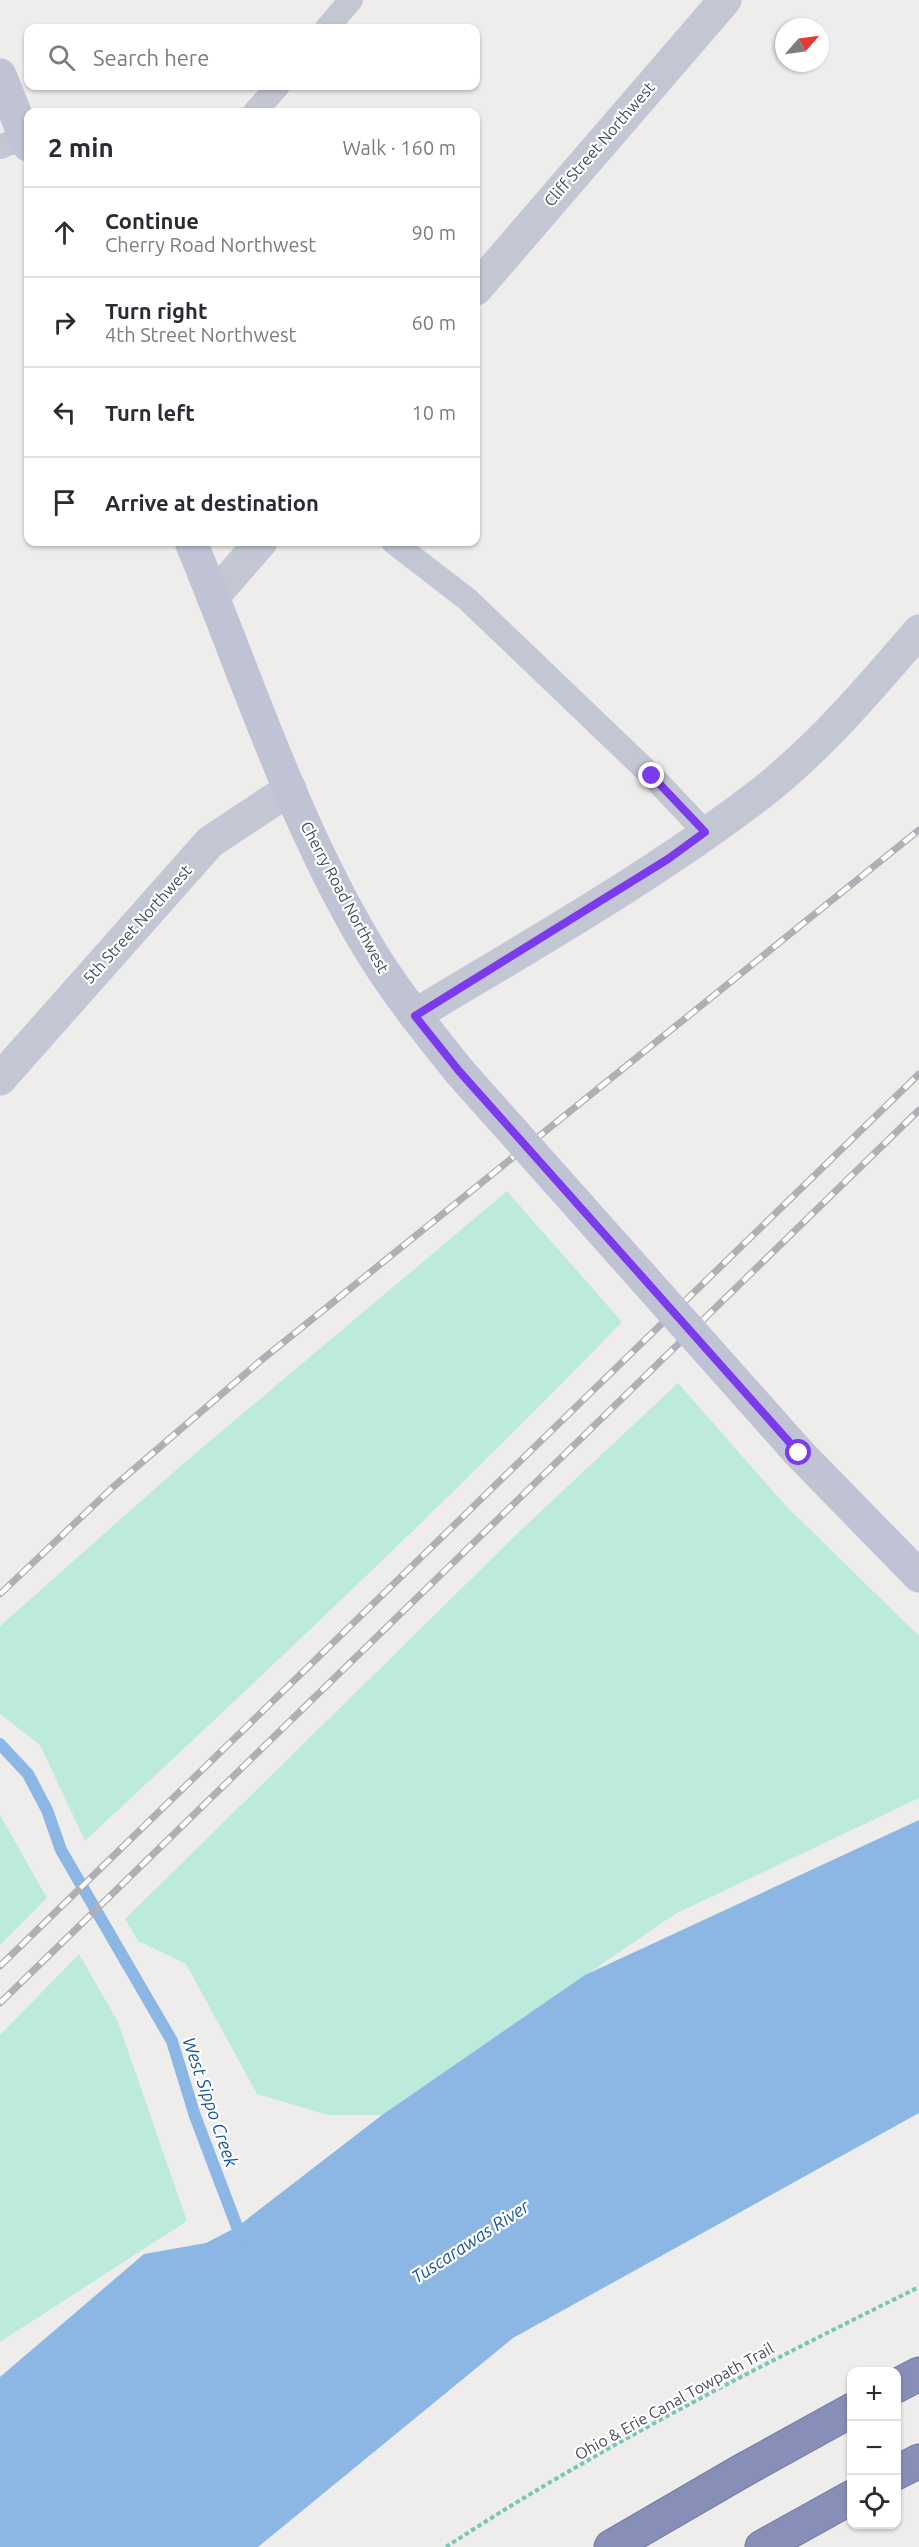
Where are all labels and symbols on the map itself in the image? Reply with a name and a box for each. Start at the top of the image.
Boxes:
north arrow [775,18,829,72]
street label: Cliff Street Northwest [540,78,658,210]
route end [638,762,664,788]
street label: Cherry Road Northwest [297,818,393,976]
street label: 5th Street Northwest [79,861,195,987]
route start [785,1439,811,1465]
water label: West Sippo Creek [179,2035,243,2170]
water label: Tuscarawas River [408,2195,533,2286]
street label: Ohio & Erie Canal Towpath Trail [571,2339,777,2463]

